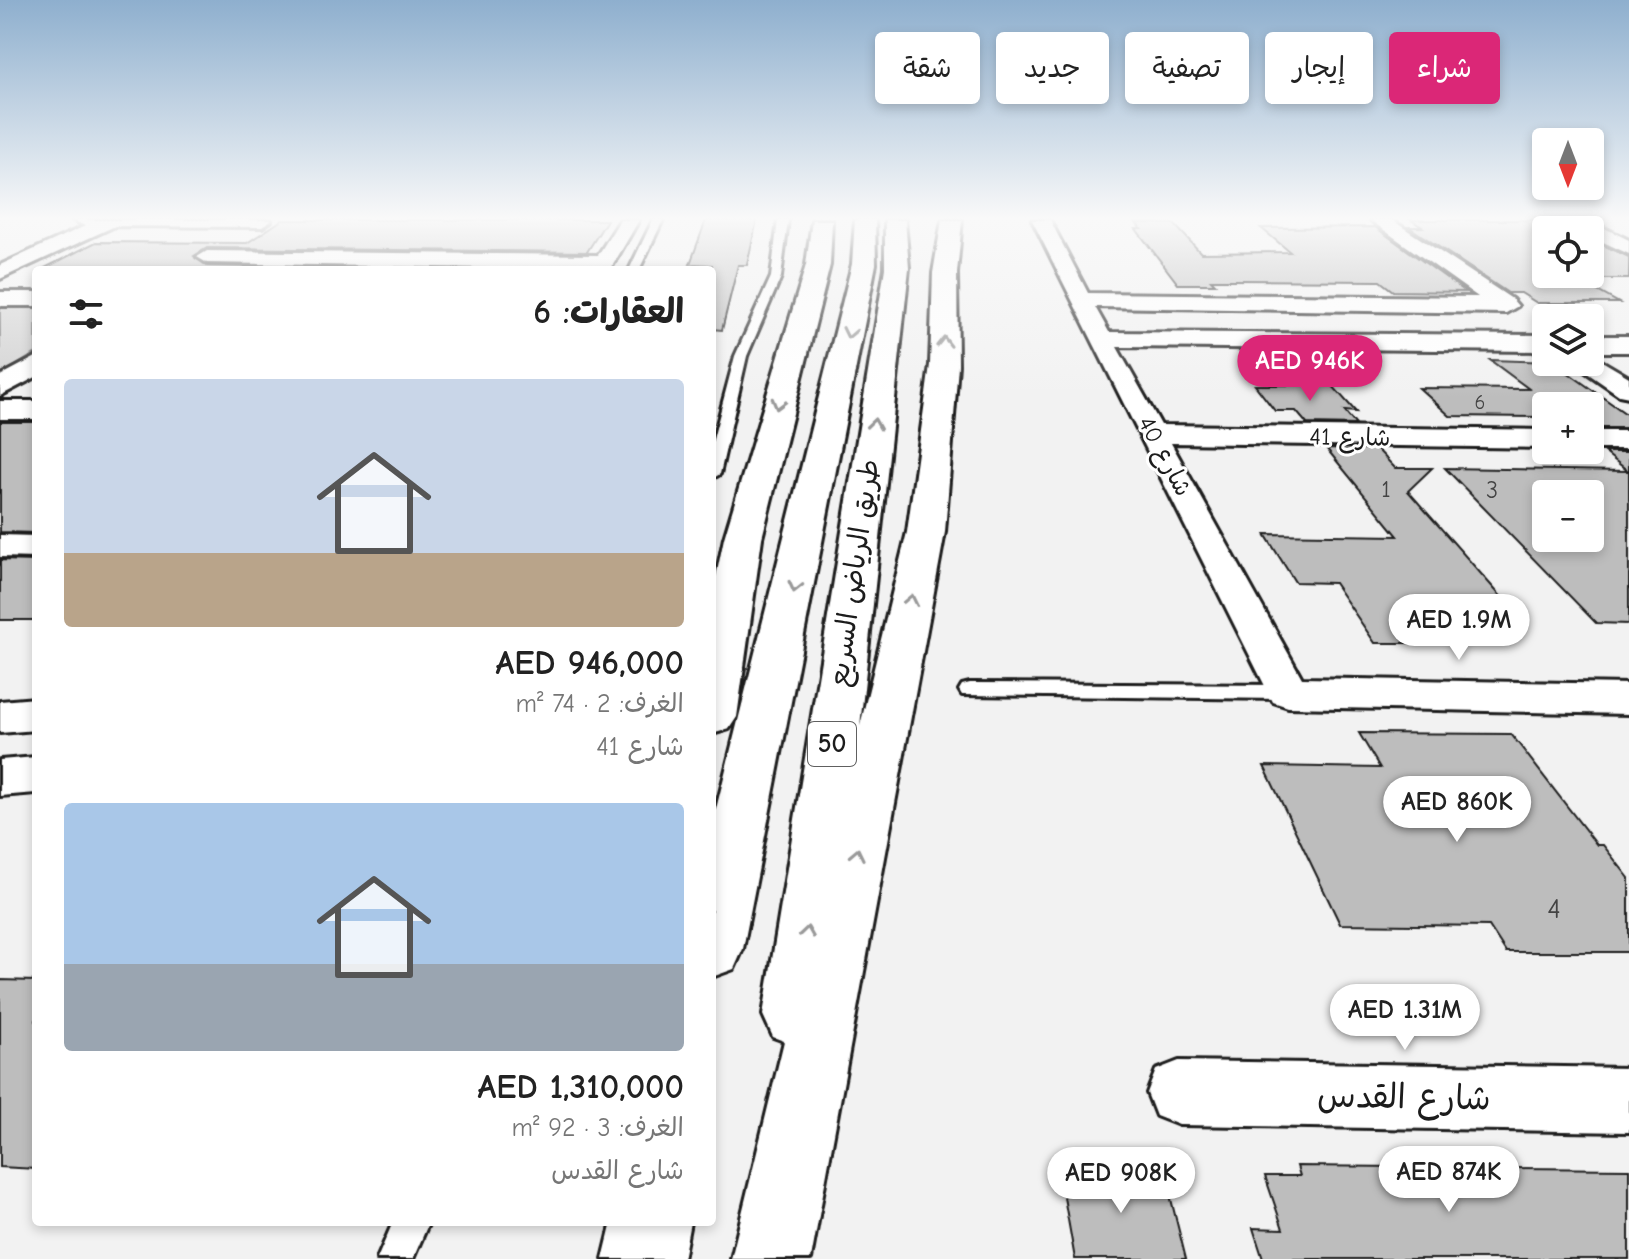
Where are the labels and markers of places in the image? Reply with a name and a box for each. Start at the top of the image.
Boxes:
pin: AED 946K [1227,335,1393,403]
pin: AED 1.9M [1376,594,1542,662]
pin: AED 860K [1374,776,1540,844]
pin: AED 1.31M [1313,984,1497,1052]
pin: AED 874K [1366,1146,1532,1214]
pin: AED 908K [1038,1147,1204,1215]

